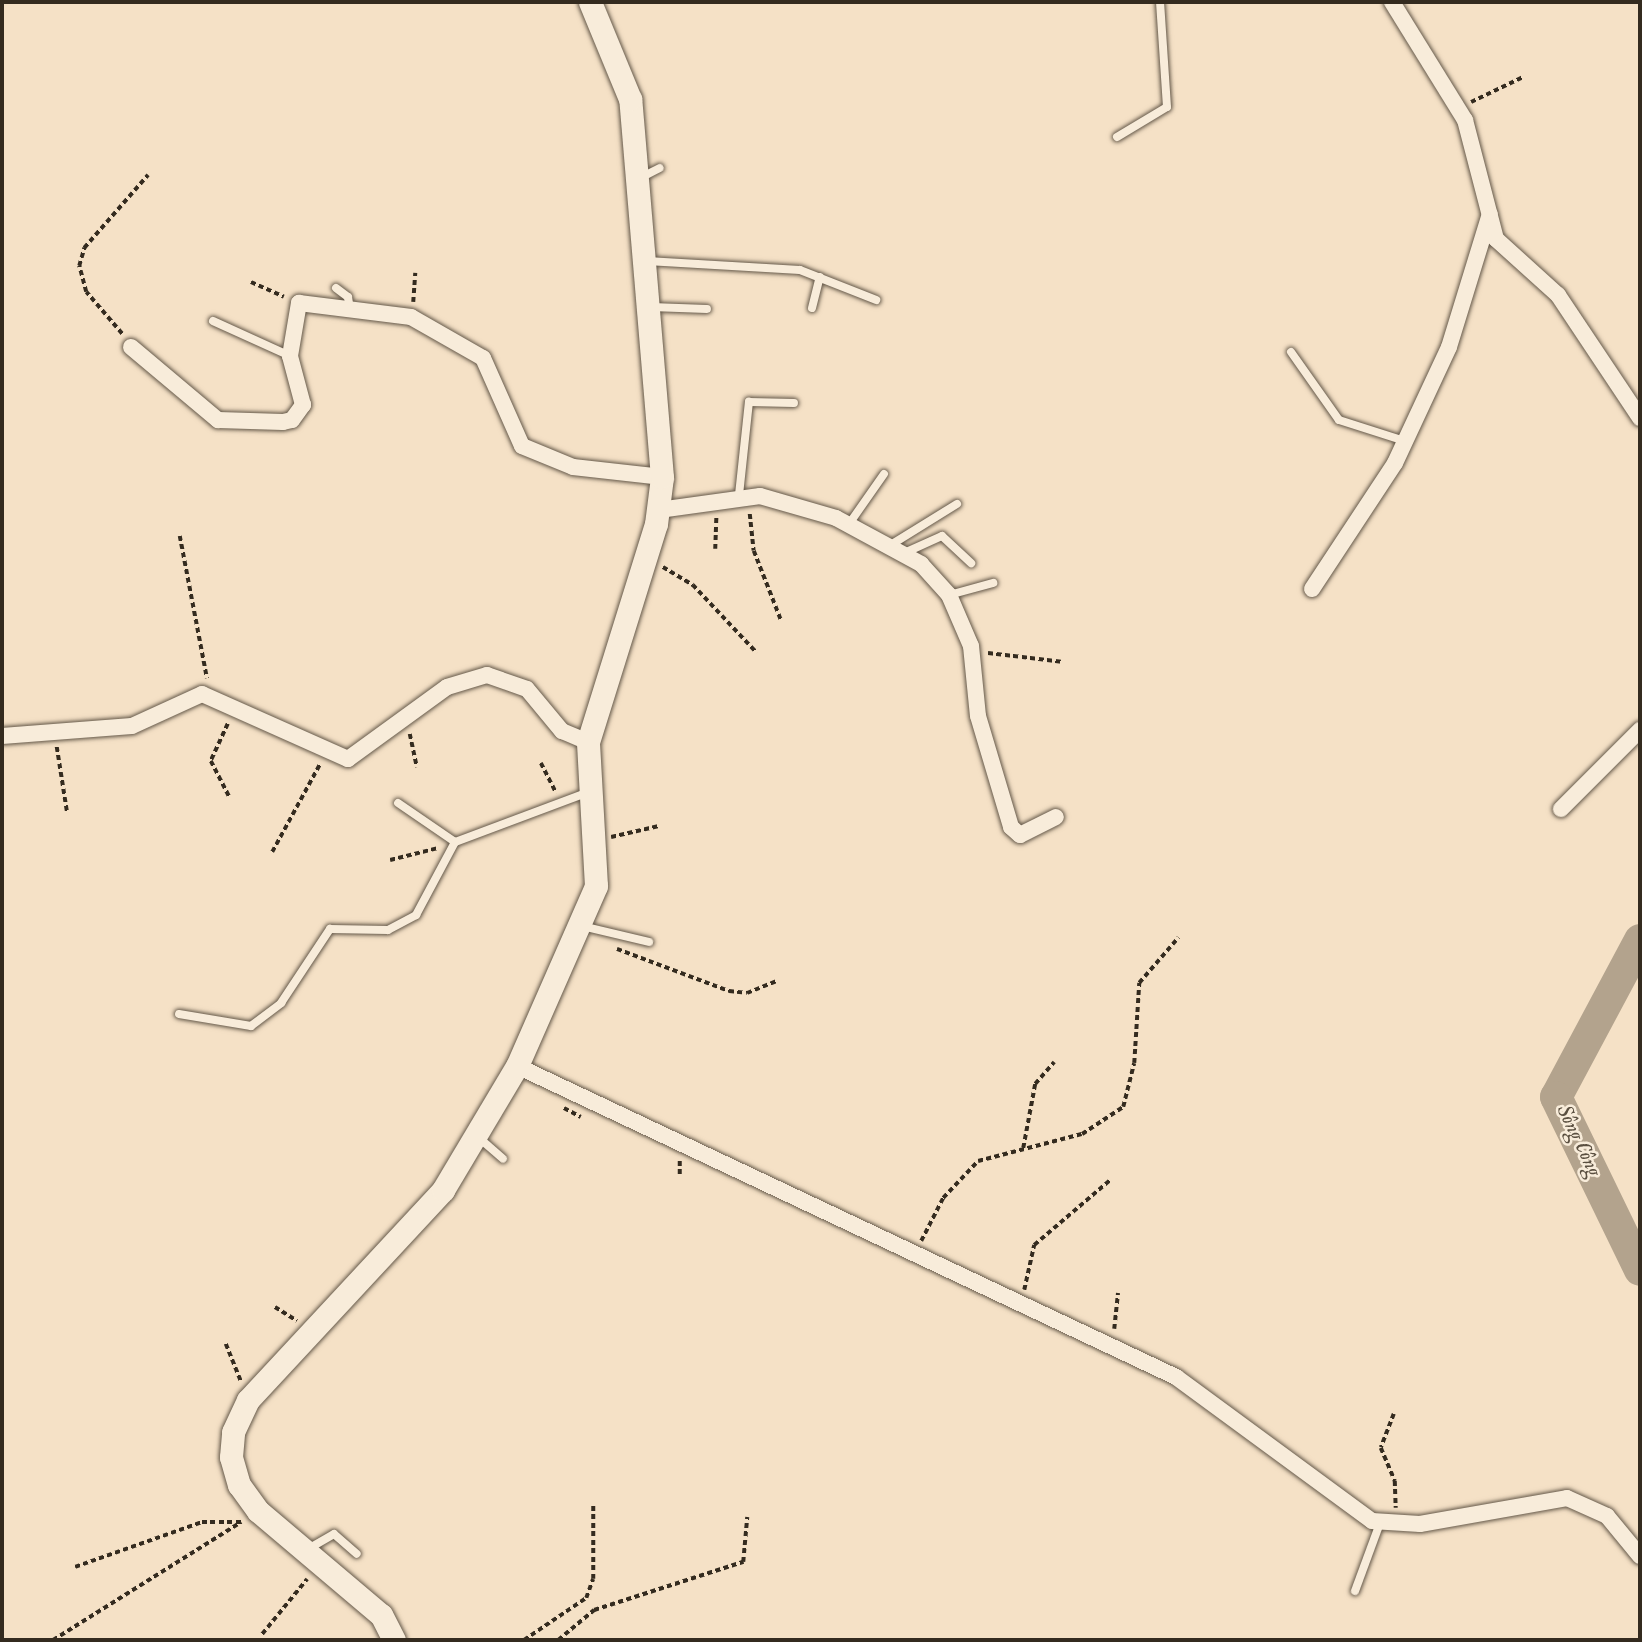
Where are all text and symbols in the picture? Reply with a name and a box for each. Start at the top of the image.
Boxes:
water label: Sông Công [1550,1101,1606,1181]

